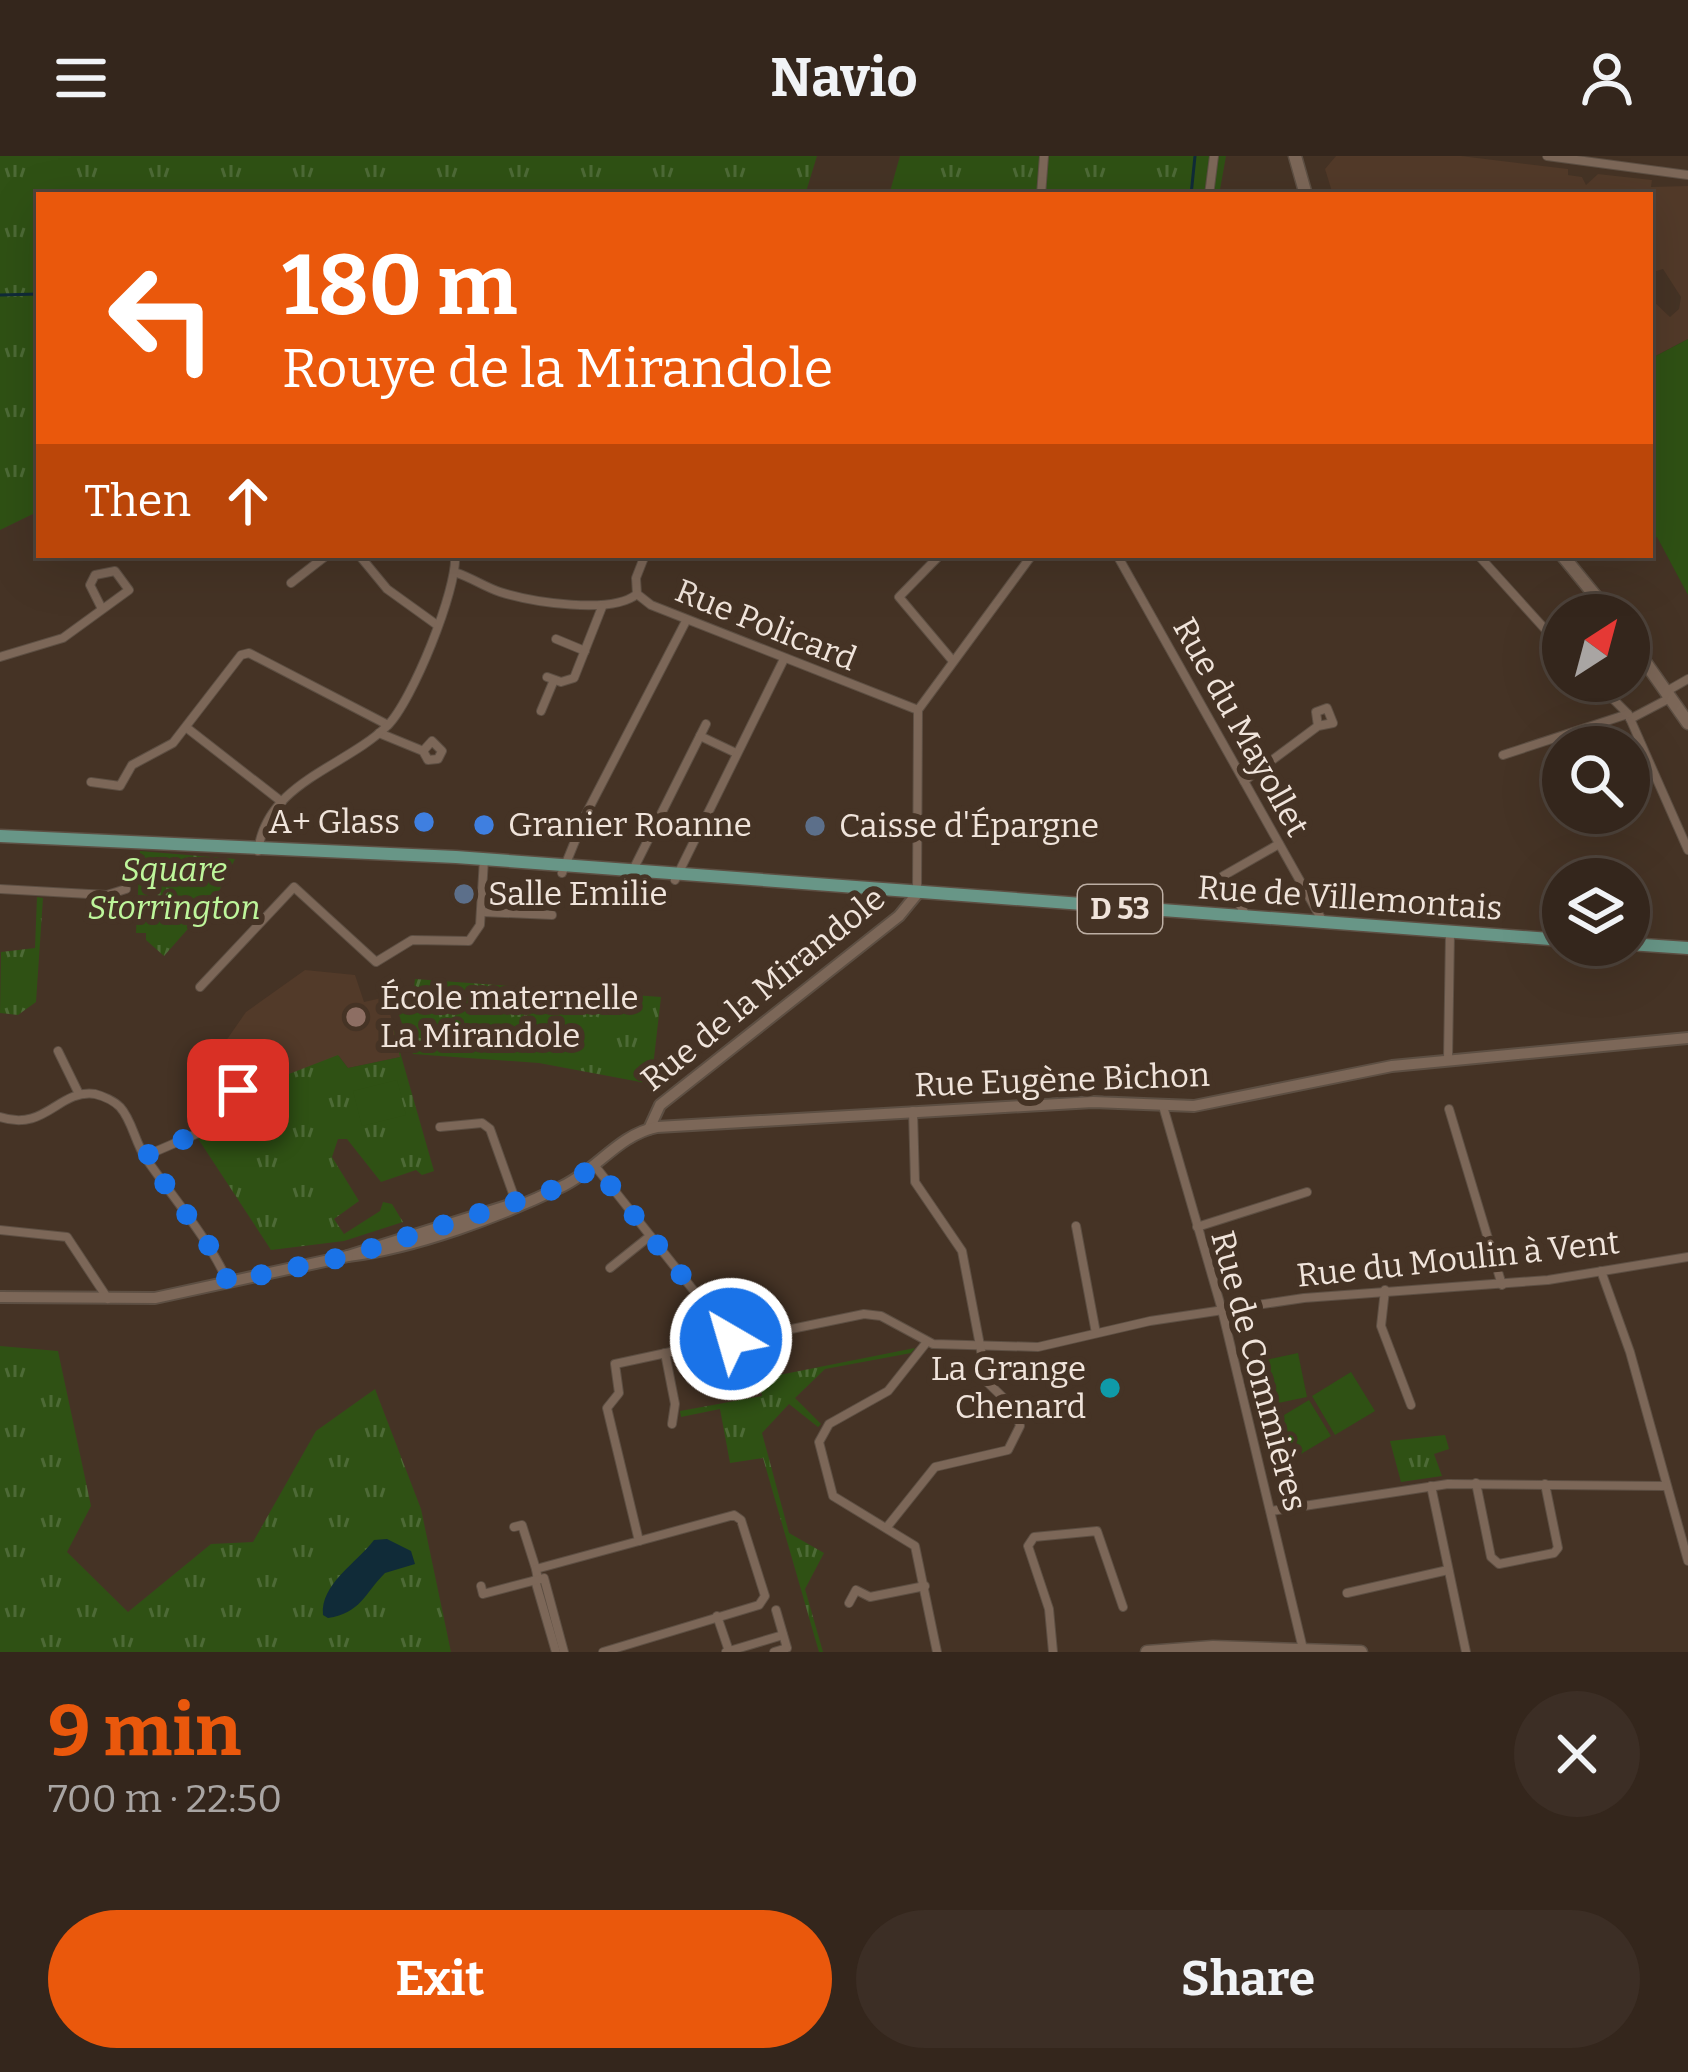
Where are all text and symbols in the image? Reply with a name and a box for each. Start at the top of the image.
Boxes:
icon: menu [48,45,114,111]
icon: person [1574,45,1640,111]
text: Navio [770,46,918,110]
text: 180 m [282,235,517,336]
icon: left [84,240,240,396]
text: Rouye de la Mirandole [282,337,833,401]
icon: ahead [215,468,281,534]
text: Then [84,474,191,528]
street label: Rue Policard [670,571,862,679]
north arrow [1542,594,1650,702]
map controls [1542,594,1650,966]
street label: Rue du Mayollet [1164,611,1318,843]
button: search [1542,726,1650,834]
place label: A+ Glass [269,802,400,842]
place label: Granier Roanne [508,805,752,845]
place label: Caisse d'Épargne [839,806,1099,846]
marker: A+ Glass [411,809,437,835]
marker: Granier Roanne [471,812,497,838]
marker: Caisse d'Épargne [802,813,828,839]
park label: Square Storrington [88,850,260,928]
button: layers [1542,858,1650,966]
street label: Rue de Villemontais [1196,867,1504,929]
place label: Salle Emilie [488,874,668,914]
street label: Rue de la Mirandole [633,878,893,1100]
marker: Salle Emilie [451,881,477,907]
road number: D 53 [1078,885,1162,933]
place label: École maternelle La Mirandole [380,978,639,1056]
marker: École maternelle La Mirandole [343,1004,369,1030]
pin [187,1039,289,1141]
street label: Rue Eugène Bichon [914,1055,1210,1105]
icon: arrive [205,1057,271,1123]
street label: Rue du Moulin à Vent [1295,1222,1621,1296]
street label: Rue de Commières [1202,1227,1316,1515]
position arrow [668,1276,794,1402]
place label: La Grange Chenard [931,1349,1086,1427]
marker: La Grange Chenard [1097,1375,1123,1401]
text: 9 min [48,1688,241,1774]
button: close [1514,1691,1640,1817]
text: 700 m · 22:50 [48,1776,282,1822]
button: Exit [48,1910,832,2048]
button: Share [856,1910,1640,2048]

